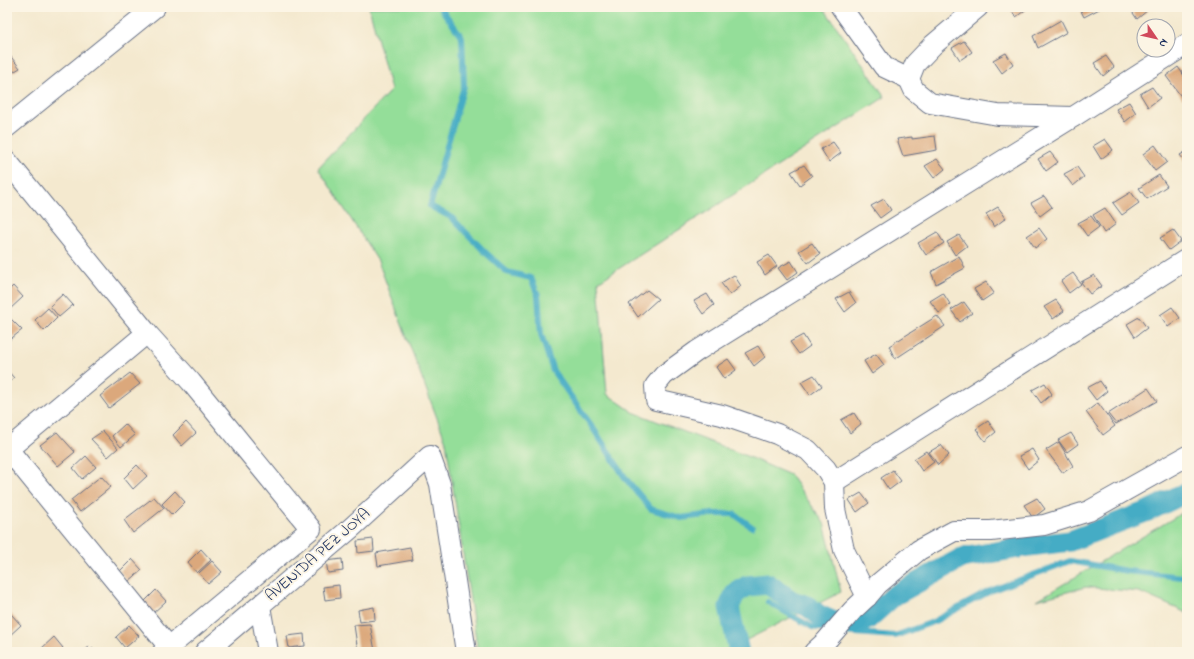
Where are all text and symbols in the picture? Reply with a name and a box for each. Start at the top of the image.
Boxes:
north arrow [1136,18,1176,58]
text: N [1155,35,1172,51]
street label: AVENIDA PEZ JOYA [260,502,376,608]

